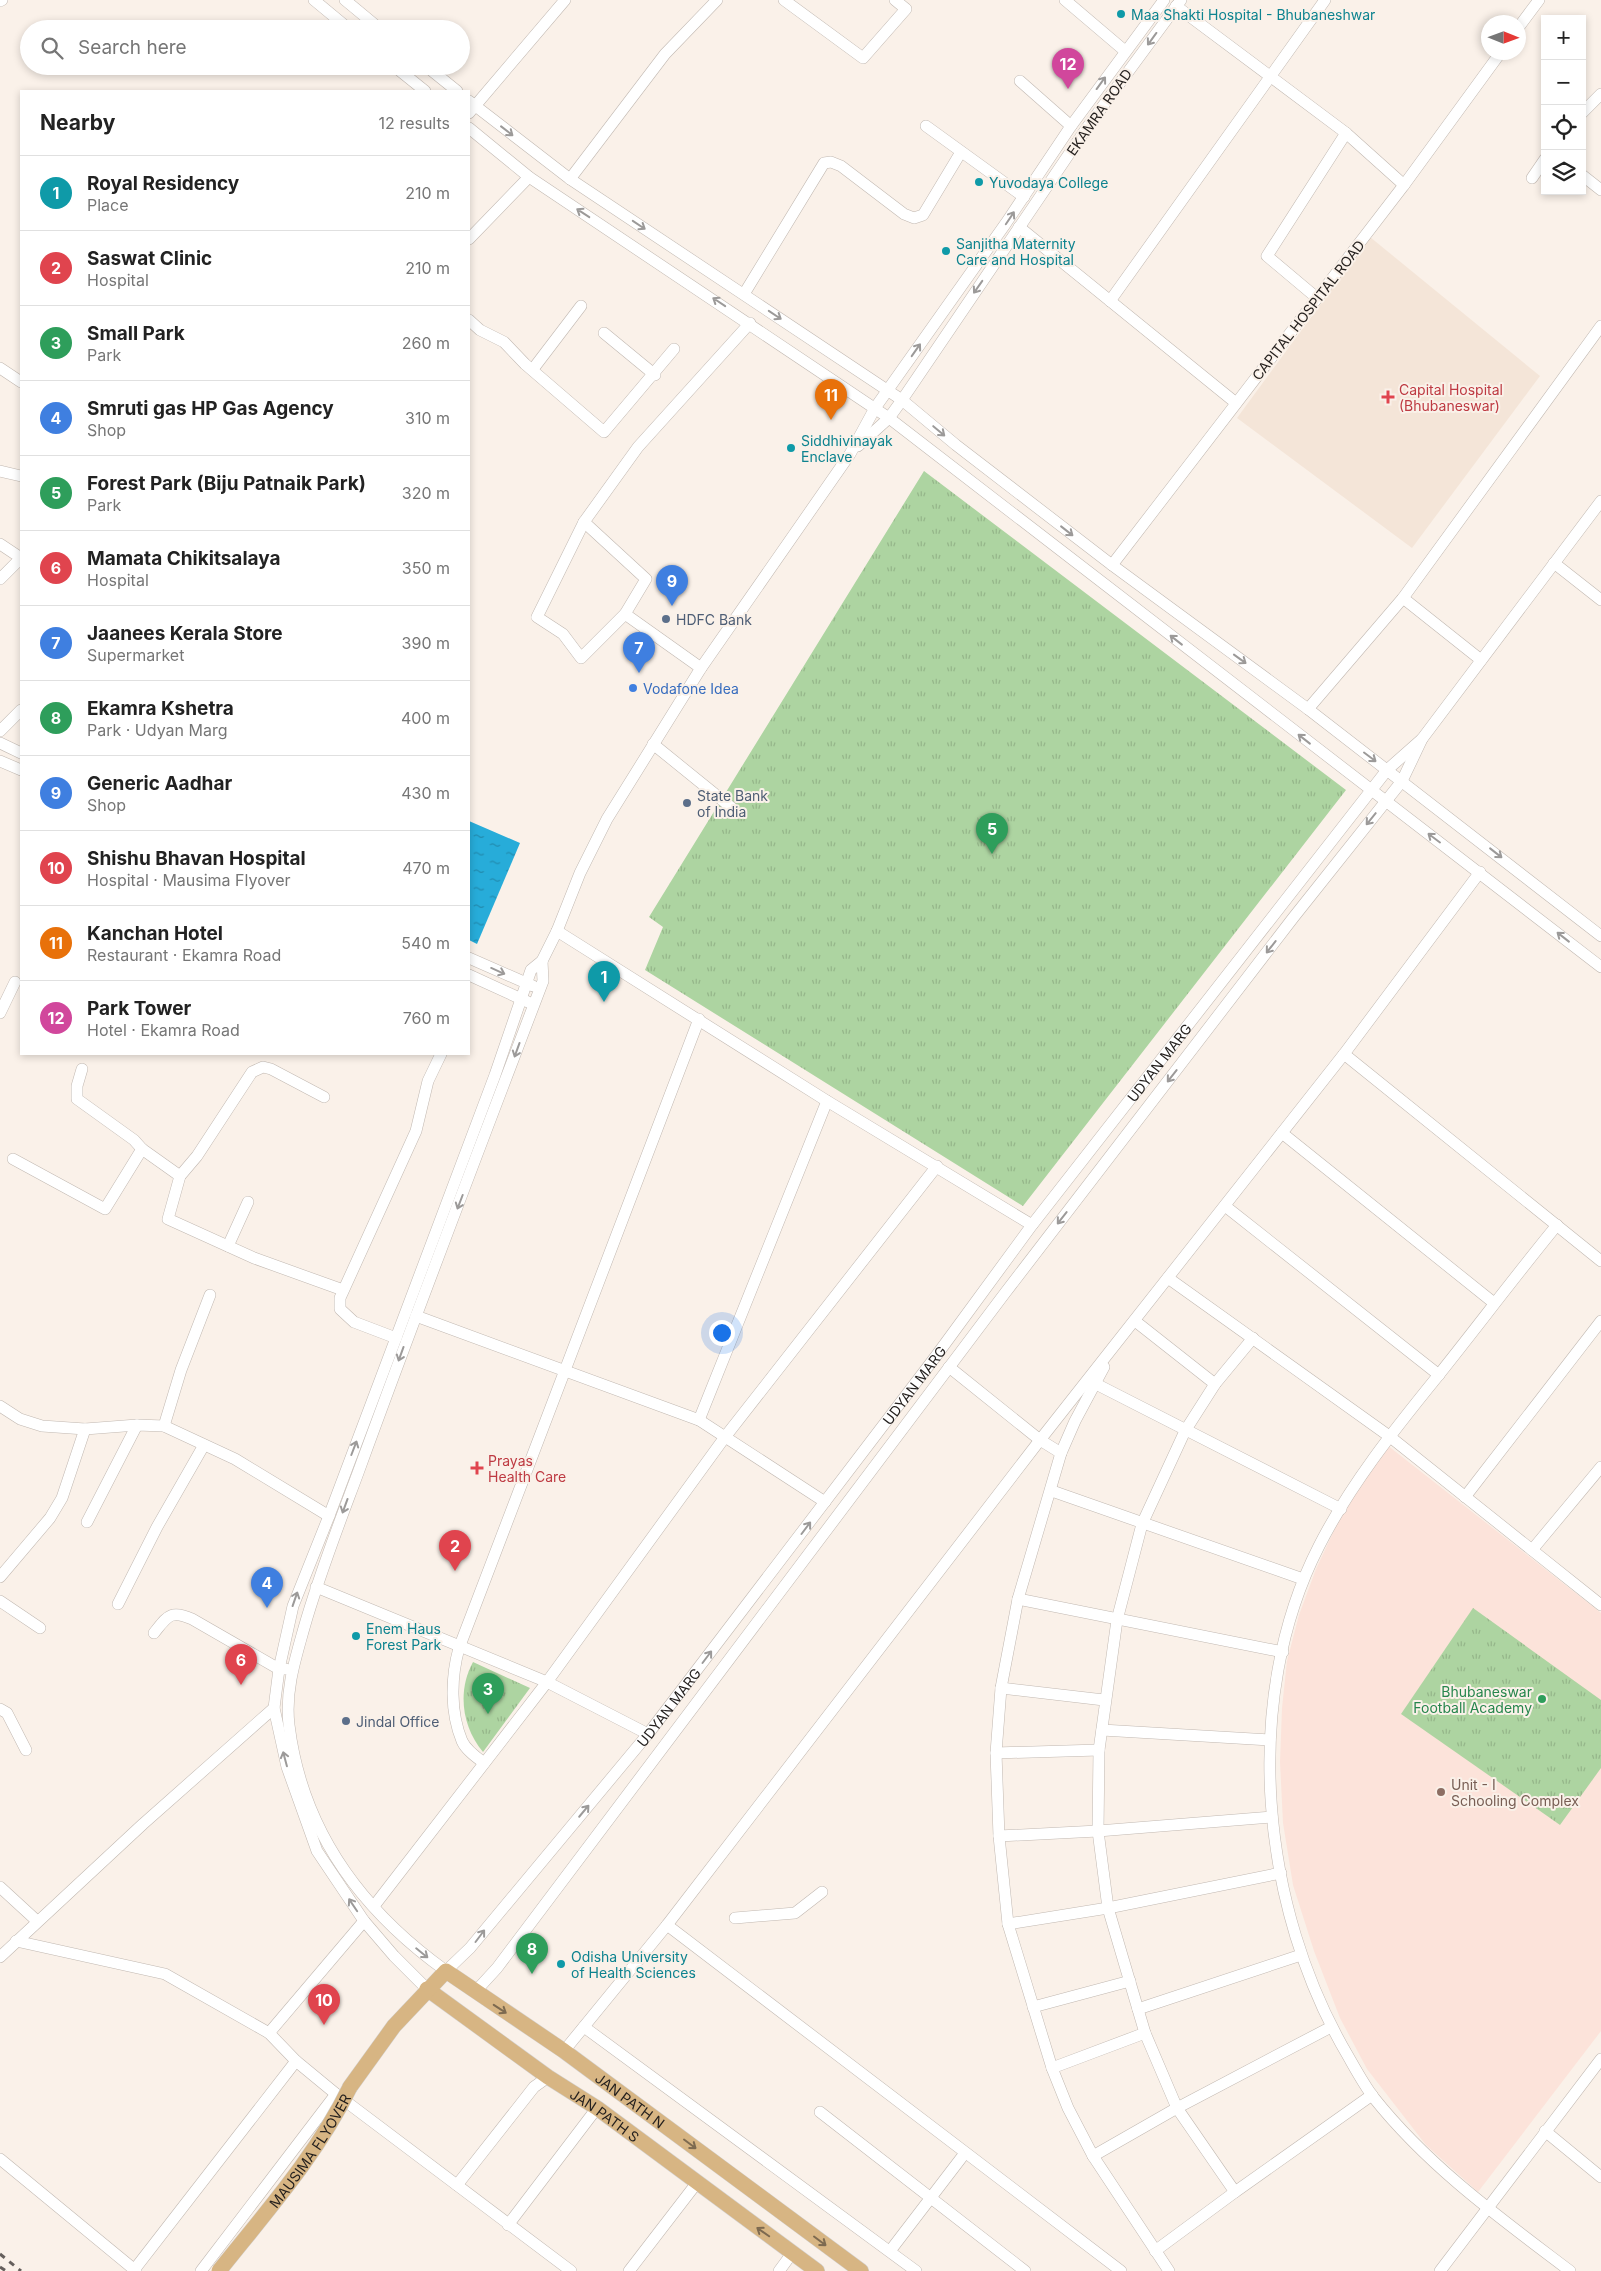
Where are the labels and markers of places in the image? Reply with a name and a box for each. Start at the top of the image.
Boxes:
place label: Maa Shakti Hospital - Bhubaneshwar [1131,6,1375,23]
marker: Maa Shakti Hospital - Bhubaneshwar [1115,8,1127,20]
pin: 12 [1052,48,1084,89]
place label: Yuvodaya College [989,174,1108,191]
marker: Yuvodaya College [973,176,985,188]
place label: Sanjitha Maternity Care and Hospital [956,235,1076,268]
marker: Sanjitha Maternity Care and Hospital [940,245,952,257]
pin: 11 [815,379,847,420]
place label: Capital Hospital (Bhubaneswar) [1399,381,1503,414]
marker: Capital Hospital (Bhubaneswar) [1381,390,1395,404]
place label: Siddhivinayak Enclave [801,432,893,465]
marker: Siddhivinayak Enclave [785,442,797,454]
pin: 9 [656,565,688,606]
place label: HDFC Bank [676,611,752,628]
marker: HDFC Bank [660,613,672,625]
pin: 7 [623,632,655,673]
place label: Vodafone Idea [643,680,739,697]
marker: Vodafone Idea [627,682,639,694]
place label: State Bank of India [697,787,768,820]
marker: State Bank of India [681,797,693,809]
pin: 5 [976,813,1008,854]
pin: 1 [588,961,620,1002]
place label: Prayas Health Care [488,1452,566,1485]
marker: Prayas Health Care [470,1461,484,1475]
pin: 2 [439,1530,471,1571]
pin: 4 [251,1567,283,1608]
place label: Enem Haus Forest Park [366,1620,442,1653]
marker: Enem Haus Forest Park [350,1630,362,1642]
pin: 6 [225,1644,257,1685]
pin: 3 [472,1673,504,1714]
place label: Bhubaneswar Football Academy [1413,1683,1532,1716]
marker: Bhubaneswar Football Academy [1536,1693,1548,1705]
place label: Jindal Office [356,1713,440,1730]
marker: Jindal Office [340,1715,352,1727]
place label: Unit - I Schooling Complex [1451,1776,1579,1809]
marker: Unit - I Schooling Complex [1435,1786,1447,1798]
pin: 8 [516,1933,548,1974]
place label: Odisha University of Health Sciences [571,1948,696,1981]
marker: Odisha University of Health Sciences [555,1958,567,1970]
pin: 10 [308,1984,340,2025]

